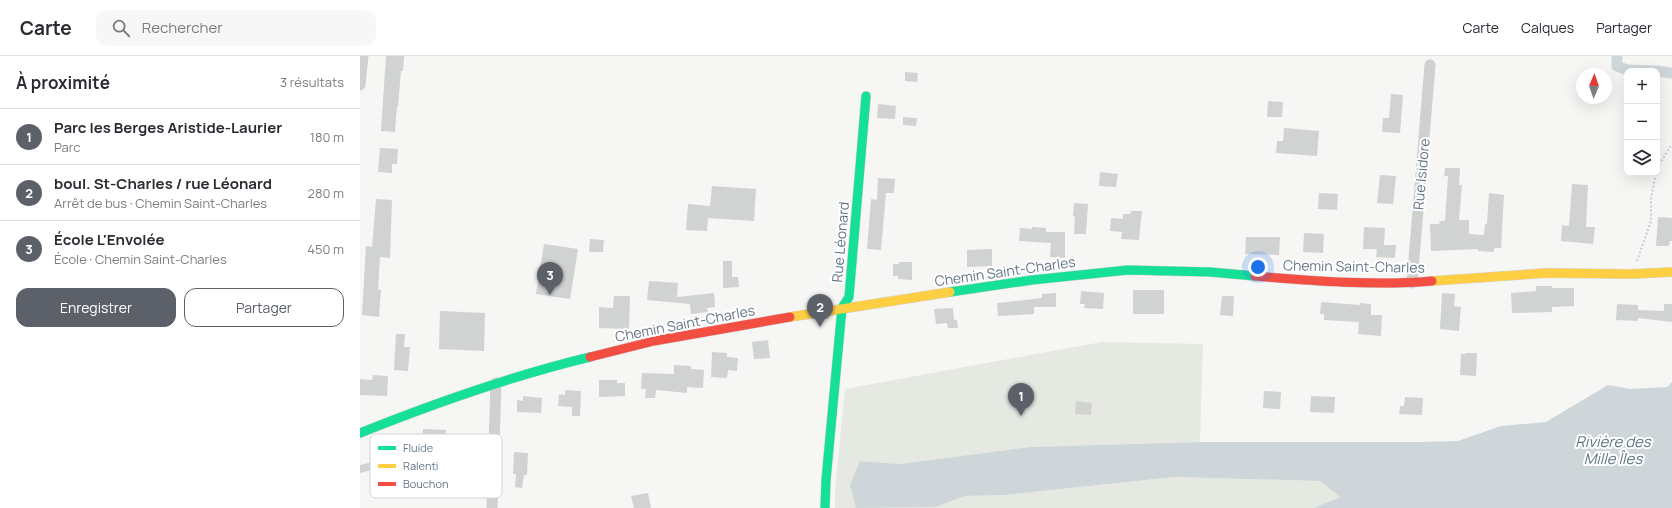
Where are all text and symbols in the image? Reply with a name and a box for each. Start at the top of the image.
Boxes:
search box [96,10,376,46]
text: Carte [20,15,72,41]
icon: search [110,17,132,39]
text: Rechercher [142,17,223,38]
text: Carte [1463,18,1499,37]
text: Calques [1521,18,1574,37]
text: Partager [1596,18,1652,37]
north arrow [1576,68,1612,104]
map controls [1624,68,1660,176]
button: + [1624,68,1660,104]
text: À proximité [16,71,110,94]
text: 3 résultats [280,73,344,91]
button: − [1624,104,1660,140]
text: Parc les Berges Aristide-Laurier [54,117,282,138]
text: 1 [26,128,32,146]
text: 180 m [310,128,344,146]
street label: Rue Isidore [1408,137,1434,211]
text: Parc [54,138,81,156]
button: layers [1624,140,1660,176]
text: boul. St-Charles / rue Léonard [54,173,272,194]
text: 2 [25,184,33,202]
text: 280 m [307,184,344,202]
text: Arrêt de bus · Chemin Saint-Charles [54,194,267,212]
street label: Rue Léonard [827,201,853,283]
text: École L'Envolée [54,229,165,250]
text: 3 [25,240,33,258]
text: 450 m [307,240,344,258]
text: École · Chemin Saint-Charles [54,250,227,268]
street label: Chemin Saint-Charles [933,252,1077,290]
street label: Chemin Saint-Charles [1283,255,1425,277]
your location [1248,257,1268,277]
pin: 3 [537,262,563,295]
button: Enregistrer [16,288,176,327]
button: Partager [184,288,344,327]
pin: 2 [807,294,833,327]
street label: Chemin Saint-Charles [613,300,757,346]
pin: 1 [1008,383,1034,416]
water label: Rivière des Mille Îles [1575,431,1652,469]
legend [370,434,502,498]
text: Fluide [403,440,434,455]
text: Ralenti [403,458,438,473]
text: Bouchon [403,476,448,491]

